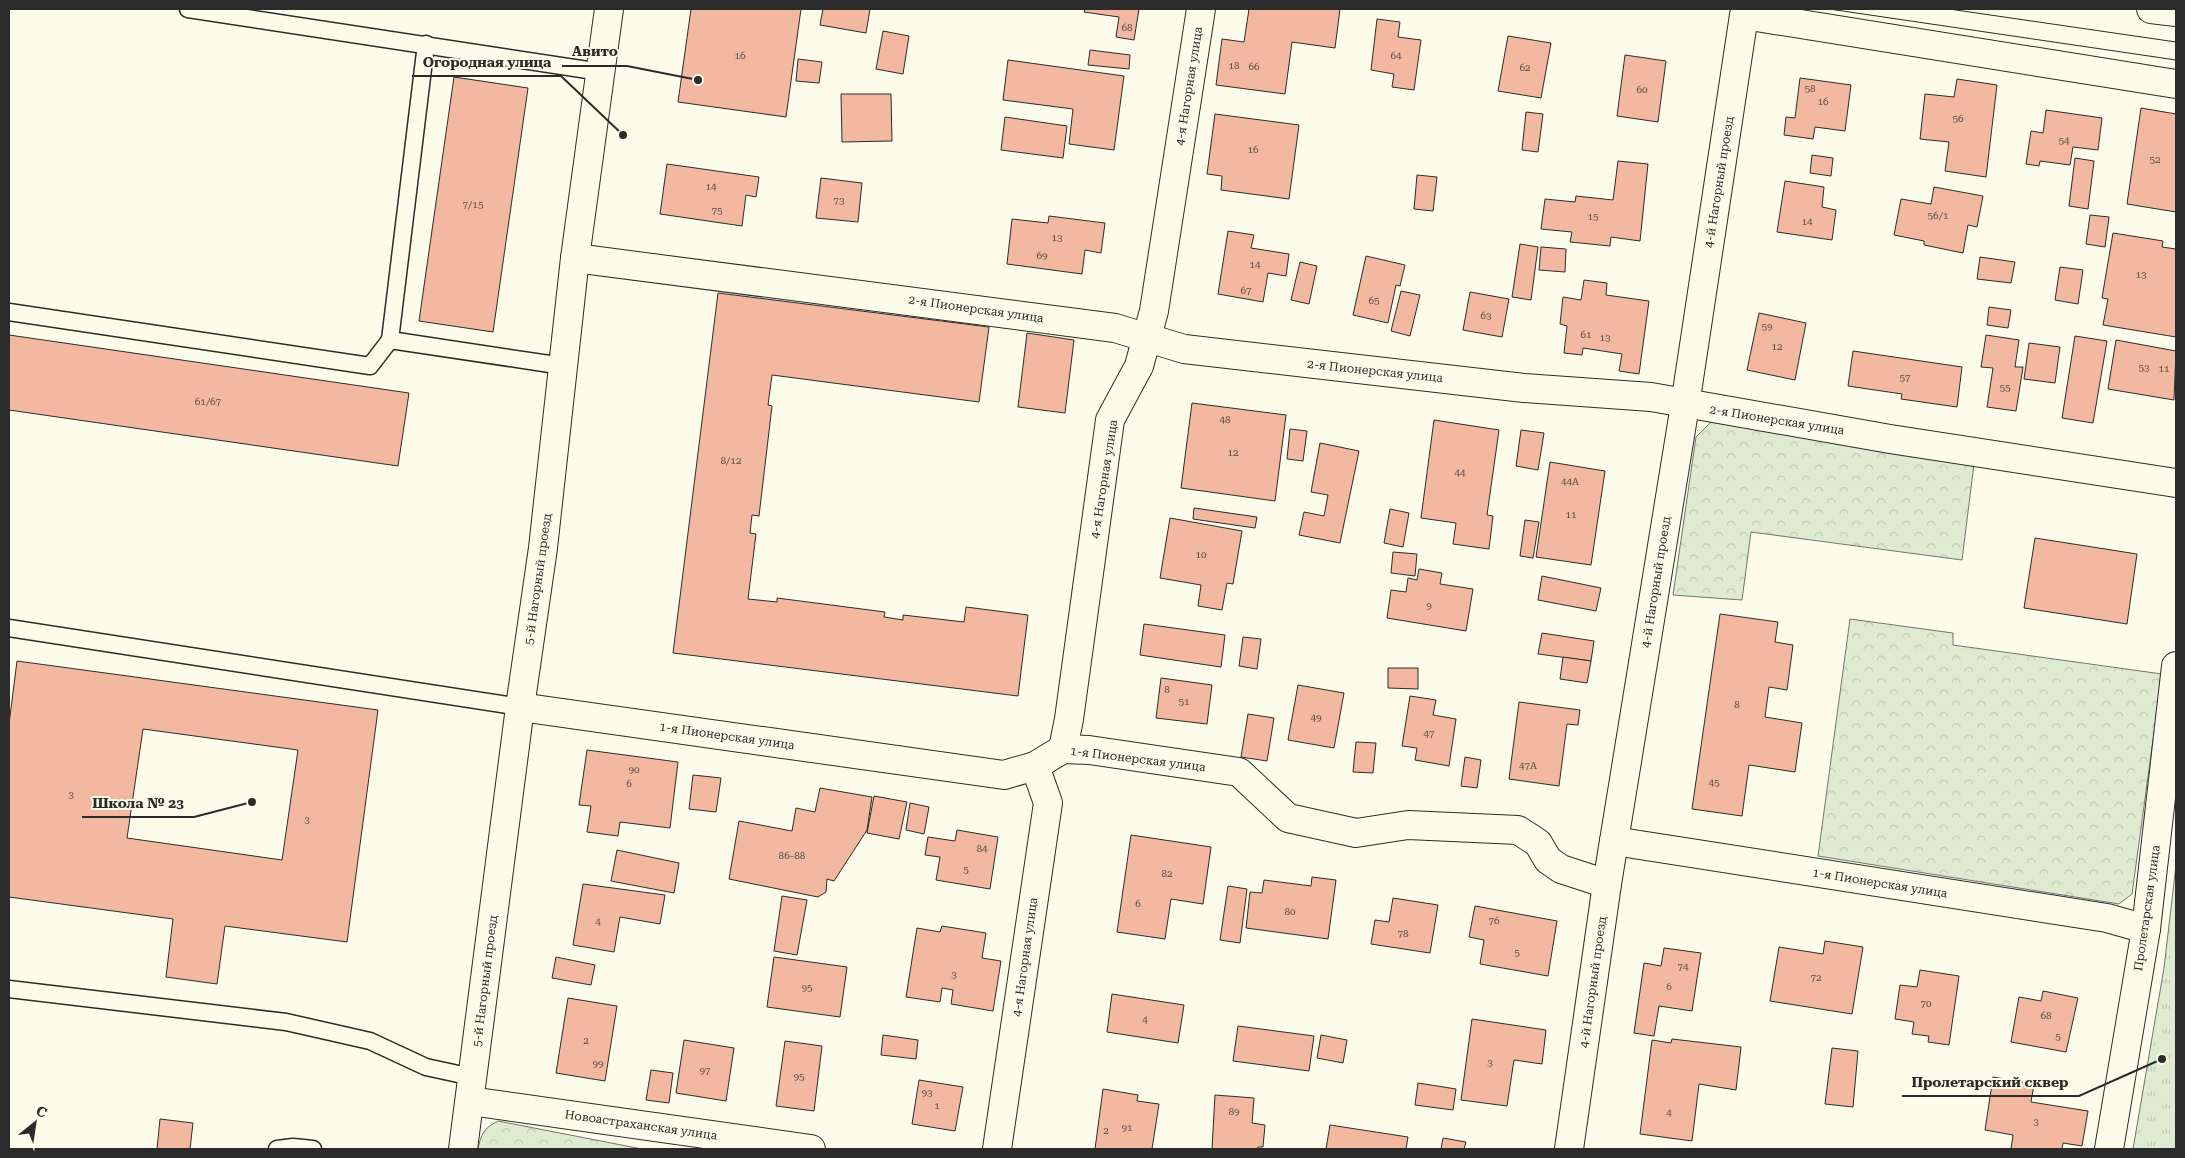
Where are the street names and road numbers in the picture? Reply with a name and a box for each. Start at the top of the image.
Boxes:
street label: 4-я Нагорная улица [1173,25,1205,147]
street label: 4-й Нагорный проезд [1702,115,1736,249]
street label: 2-я Пионерская улица [908,293,1045,325]
street label: 2-я Пионерская улица [1306,357,1444,385]
street label: 2-я Пионерская улица [1709,402,1846,438]
street label: 4-я Нагорная улица [1088,418,1120,540]
street label: 5-й Нагорный проезд [522,512,554,646]
street label: 4-й Нагорный проезд [1639,515,1673,649]
street label: 1-я Пионерская улица [659,720,796,752]
street label: 1-я Пионерская улица [1069,744,1207,774]
street label: Пролетарская улица [2131,844,2163,972]
street label: 1-я Пионерская улица [1812,865,1949,901]
street label: 4-я Нагорная улица [1010,896,1040,1018]
street label: 5-й Нагорный проезд [470,914,500,1048]
street label: 4-й Нагорный проезд [1577,915,1609,1049]
street label: Новоастраханская улица [564,1107,719,1143]

